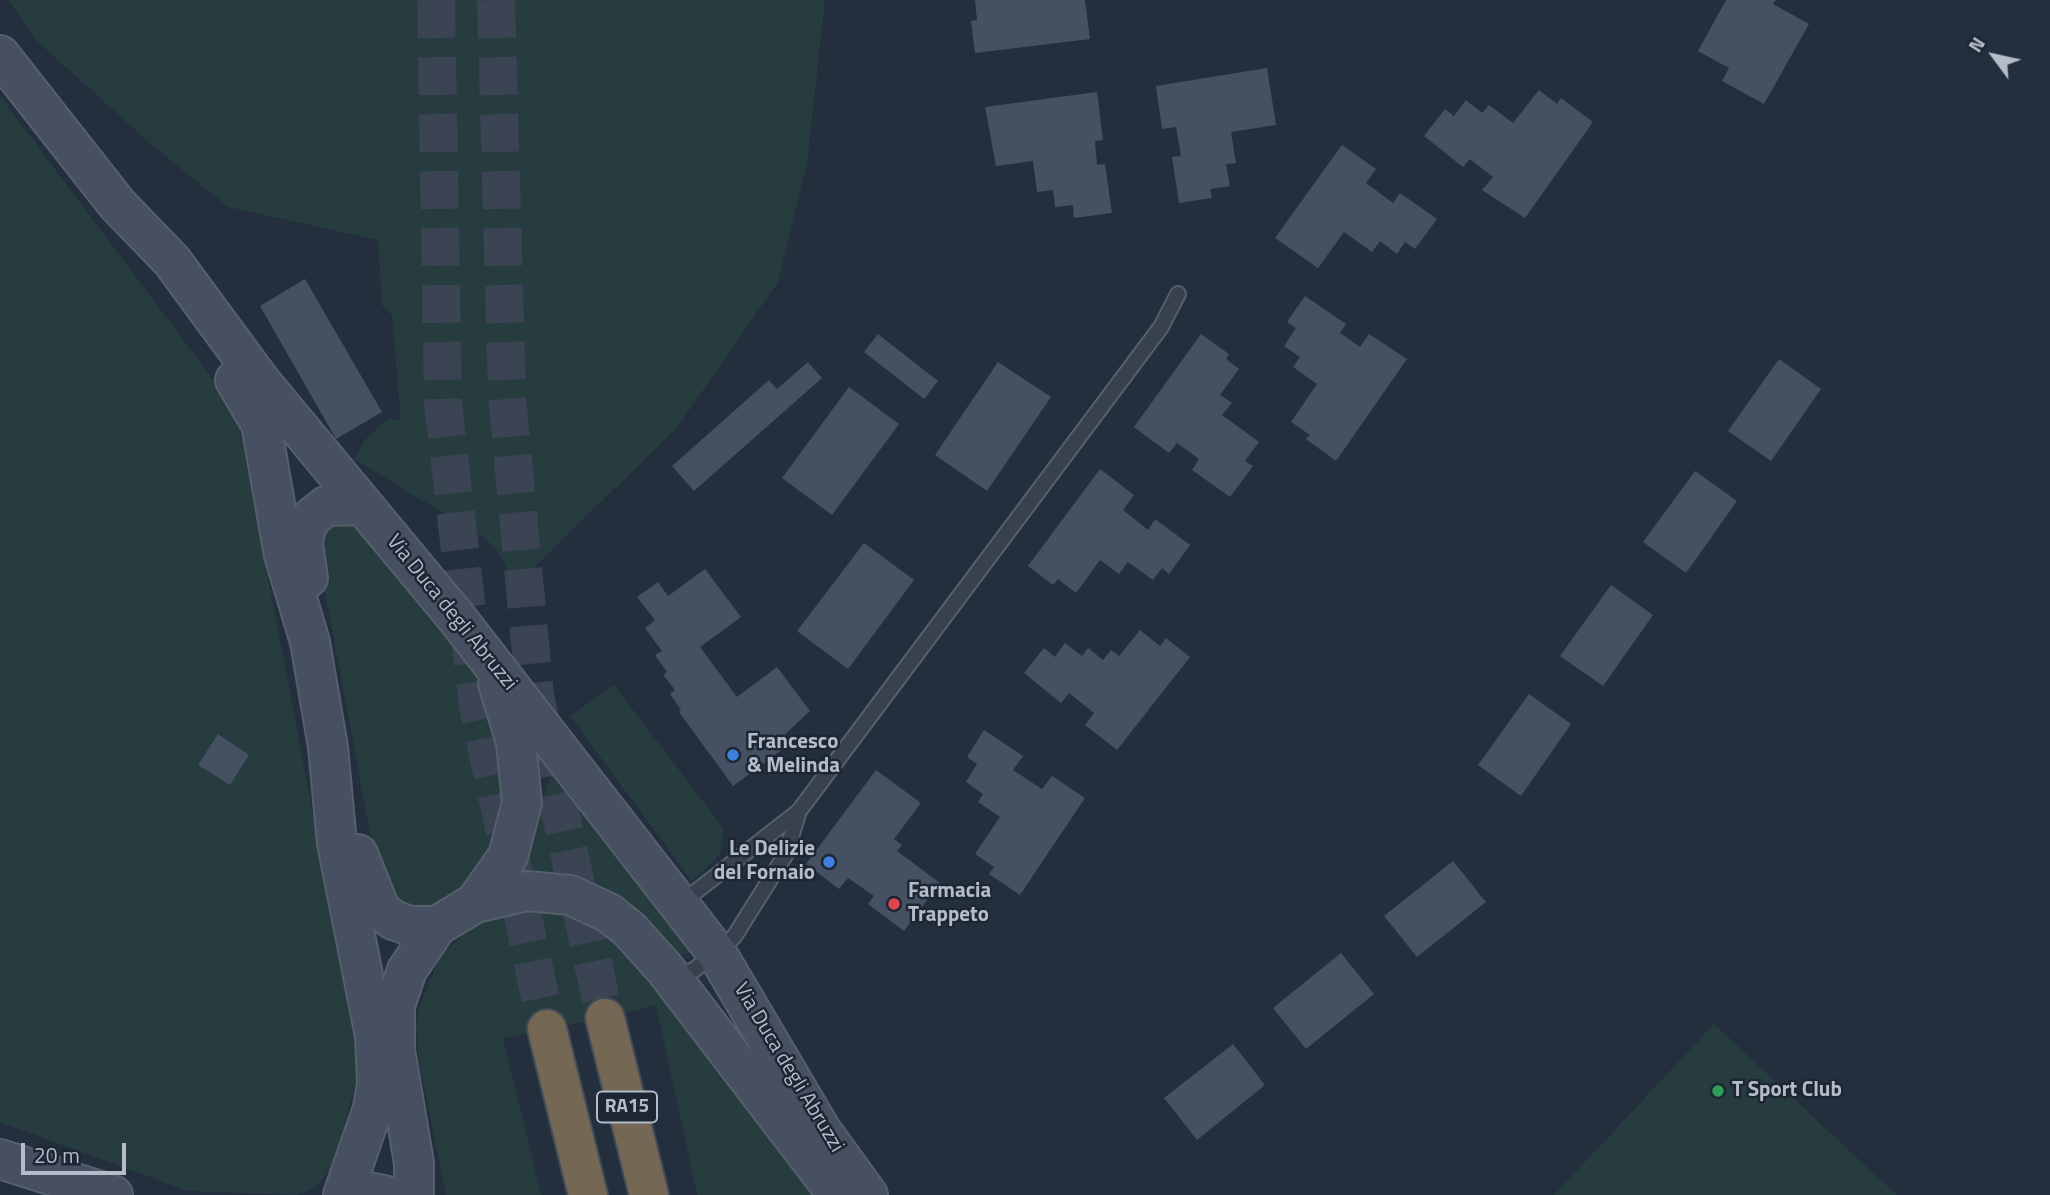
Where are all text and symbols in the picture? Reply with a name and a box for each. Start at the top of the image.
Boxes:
north arrow [1959,21,2029,91]
text: N [1960,31,1992,58]
street label: Via Duca degli Abruzzi [380,530,522,696]
place label: Francesco & Melinda [747,730,840,780]
marker: Francesco & Melinda [725,747,741,763]
place label: Le Delizie del Fornaio [714,837,815,887]
marker: Le Delizie del Fornaio [821,854,837,870]
place label: Farmacia Trappeto [908,879,991,929]
marker: Farmacia Trappeto [886,896,902,912]
street label: Via Duca degli Abruzzi [727,979,849,1157]
place label: T Sport Club [1732,1078,1842,1104]
marker: T Sport Club [1710,1083,1726,1099]
road number: RA15 [597,1092,657,1122]
scale bar [24,1128,130,1172]
text: 20 m [34,1139,80,1171]

